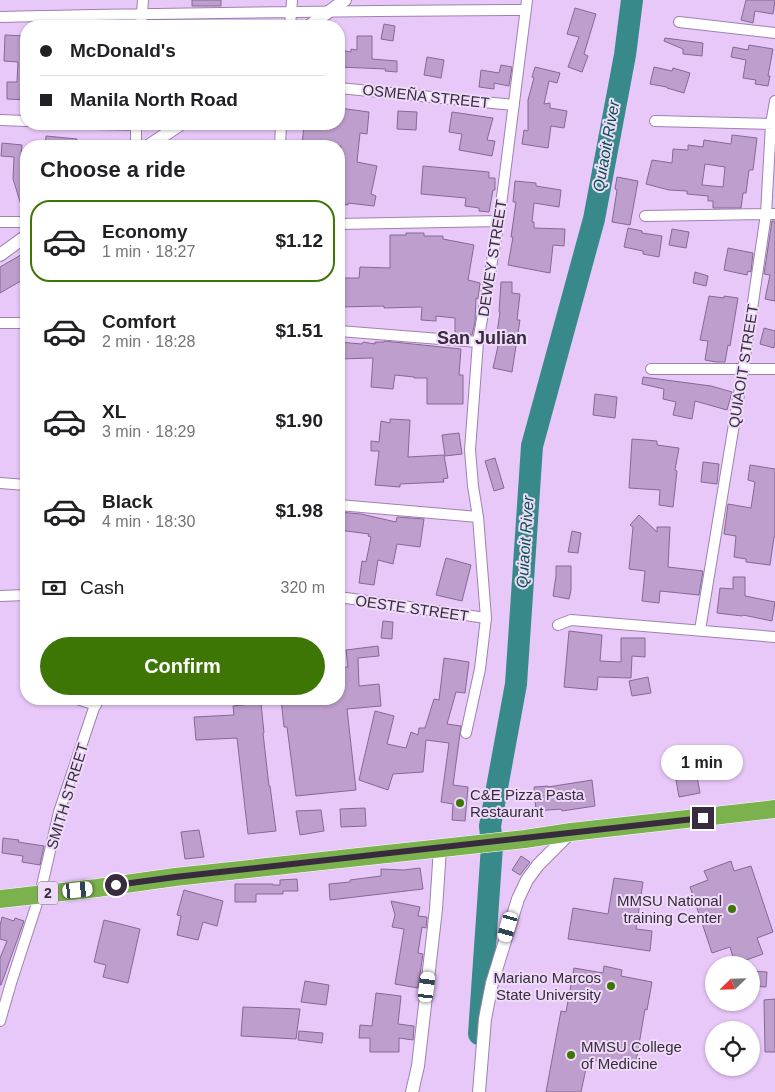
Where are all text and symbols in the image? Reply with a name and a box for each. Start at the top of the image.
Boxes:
text: McDonald's [70,40,176,61]
street label: OSMEÑA STREET [362,81,490,111]
text: Manila North Road [70,89,238,110]
water label: Quiaoit River [590,98,623,193]
text: Choose a ride [40,157,185,182]
street label: DEWEY STREET [474,198,510,318]
icon: car [42,219,87,264]
text: Economy [102,221,188,242]
text: $1.12 [275,230,323,251]
text: 1 min · 18:27 [102,243,195,260]
street label: QUIAOIT STREET [725,303,761,429]
icon: car [42,309,87,354]
text: Comfort [102,311,176,332]
text: $1.51 [275,320,323,341]
district label: San Julian [437,328,527,348]
text: 2 min · 18:28 [102,333,195,350]
icon: car [42,399,87,444]
text: XL [102,401,126,422]
text: $1.90 [275,410,323,431]
text: 3 min · 18:29 [102,423,195,440]
icon: car [42,489,87,534]
text: Black [102,491,153,512]
water label: Quiaoit River [513,495,537,589]
text: $1.98 [275,500,323,521]
text: 4 min · 18:30 [102,513,195,530]
icon: cash [40,574,68,602]
text: Cash [80,577,124,598]
text: 320 m [281,579,325,596]
street label: OESTE STREET [354,592,470,624]
button: Confirm [40,637,325,695]
street label: SMITH STREET [43,741,91,851]
callout: 1 min [662,746,744,780]
text: 1 min [681,754,723,771]
place label: C&E Pizza Pasta Restaurant [470,786,585,820]
marker: C&E Pizza Pasta Restaurant [454,797,466,809]
route end [692,807,714,829]
route start [105,874,127,896]
road number: 2 [38,881,58,904]
car [62,881,93,899]
place label: MMSU National training Center [617,892,722,926]
marker: MMSU National training Center [726,903,738,915]
car [496,911,519,943]
north arrow [705,956,760,1011]
map controls [705,956,760,1076]
place label: Mariano Marcos State University [493,969,601,1003]
car [417,971,436,1003]
marker: Mariano Marcos State University [605,980,617,992]
button: locate [705,1021,760,1076]
place label: MMSU College of Medicine [581,1038,682,1072]
marker: MMSU College of Medicine [565,1049,577,1061]

